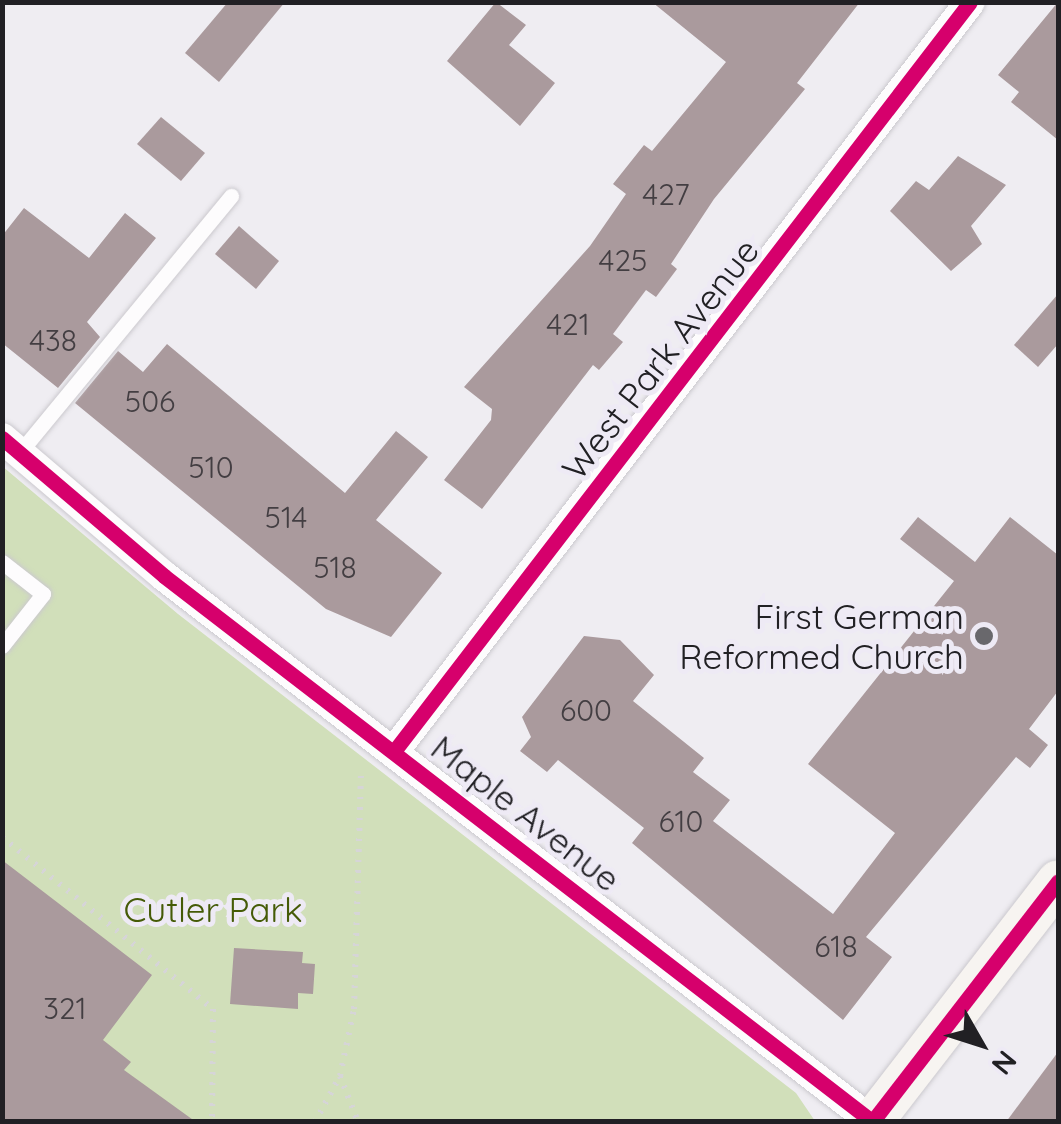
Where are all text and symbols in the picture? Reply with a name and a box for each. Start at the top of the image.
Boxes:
house number: 427 [642,176,690,212]
street label: West Park Avenue [553,230,767,488]
house number: 425 [599,242,647,278]
house number: 421 [546,306,590,342]
house number: 438 [29,322,77,358]
house number: 506 [125,383,175,419]
house number: 510 [188,449,234,485]
house number: 514 [265,499,307,535]
house number: 518 [313,549,357,585]
place label: First German Reformed Church [679,595,964,677]
marker: First German Reformed Church [973,625,995,647]
house number: 600 [560,692,612,728]
street label: Maple Avenue [423,726,629,900]
house number: 610 [659,803,703,839]
park label: Cutler Park [123,888,303,930]
house number: 618 [814,928,858,964]
house number: 321 [43,990,87,1026]
north arrow [931,994,1031,1094]
text: N [985,1044,1025,1082]

